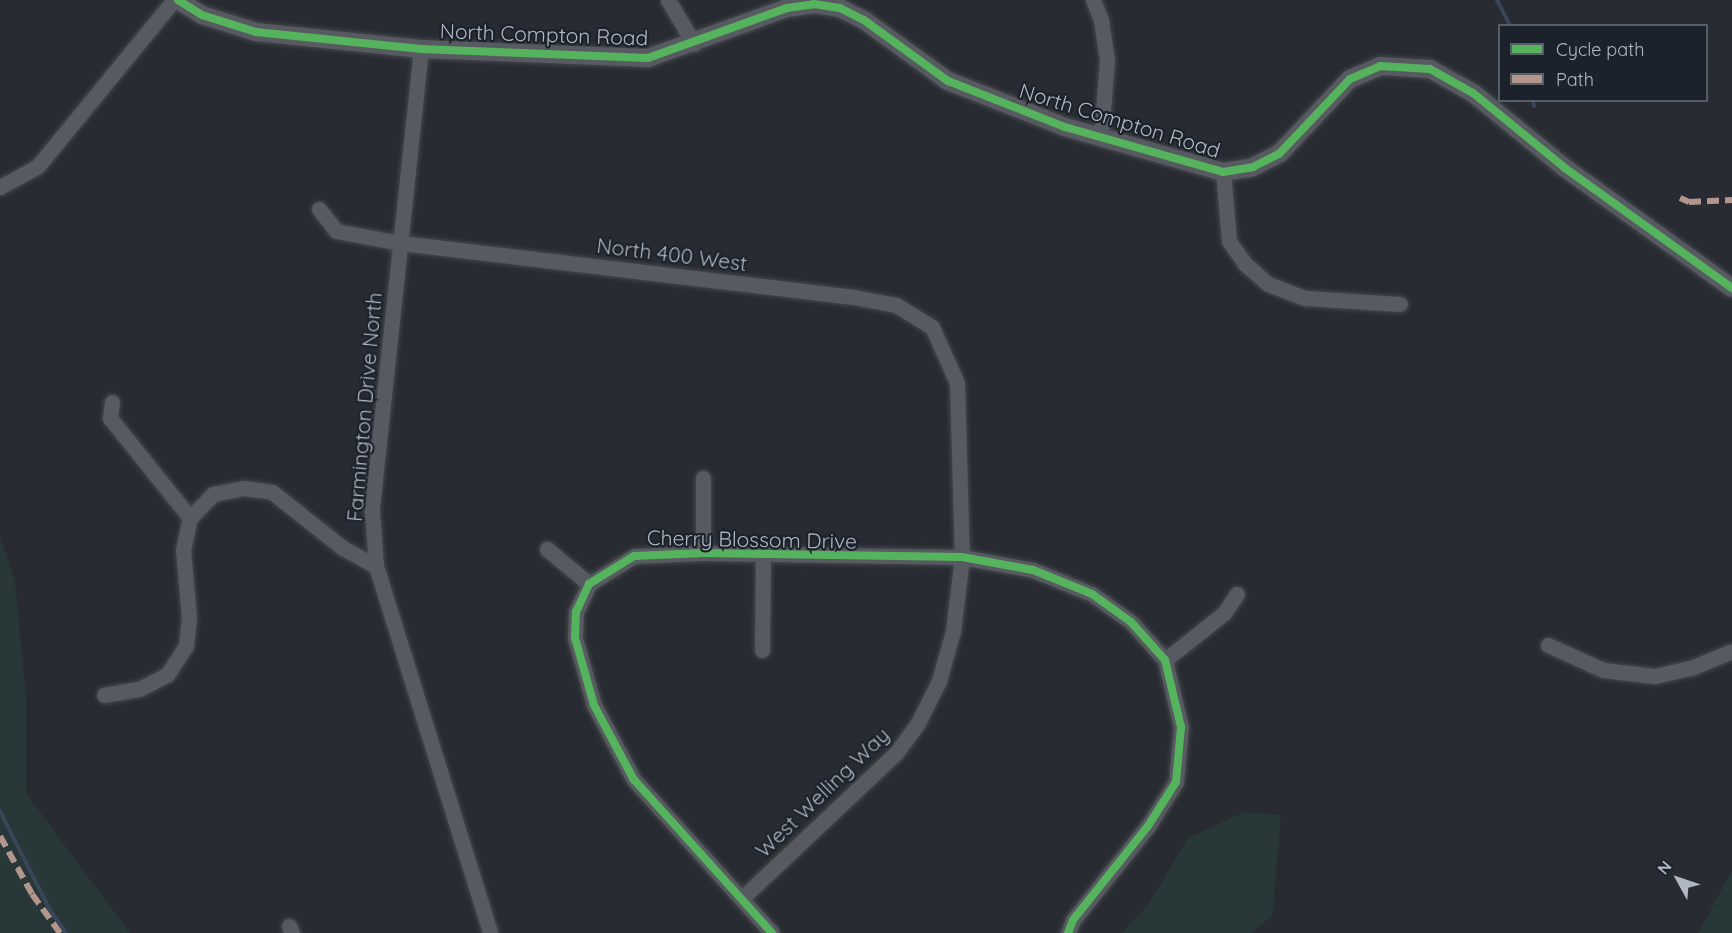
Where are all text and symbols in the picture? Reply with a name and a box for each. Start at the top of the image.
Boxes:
street label: North Compton Road [439,18,649,50]
legend [1498,24,1708,102]
text: Cycle path [1556,38,1644,61]
text: Path [1556,68,1594,91]
street label: North Compton Road [1016,77,1224,163]
street label: North 400 West [595,232,749,276]
street label: Farmington Drive North [341,291,387,523]
street label: Cherry Blossom Drive [647,525,857,553]
street label: West Welling Way [750,722,894,862]
north arrow [1648,849,1708,909]
text: N [1653,857,1676,878]

